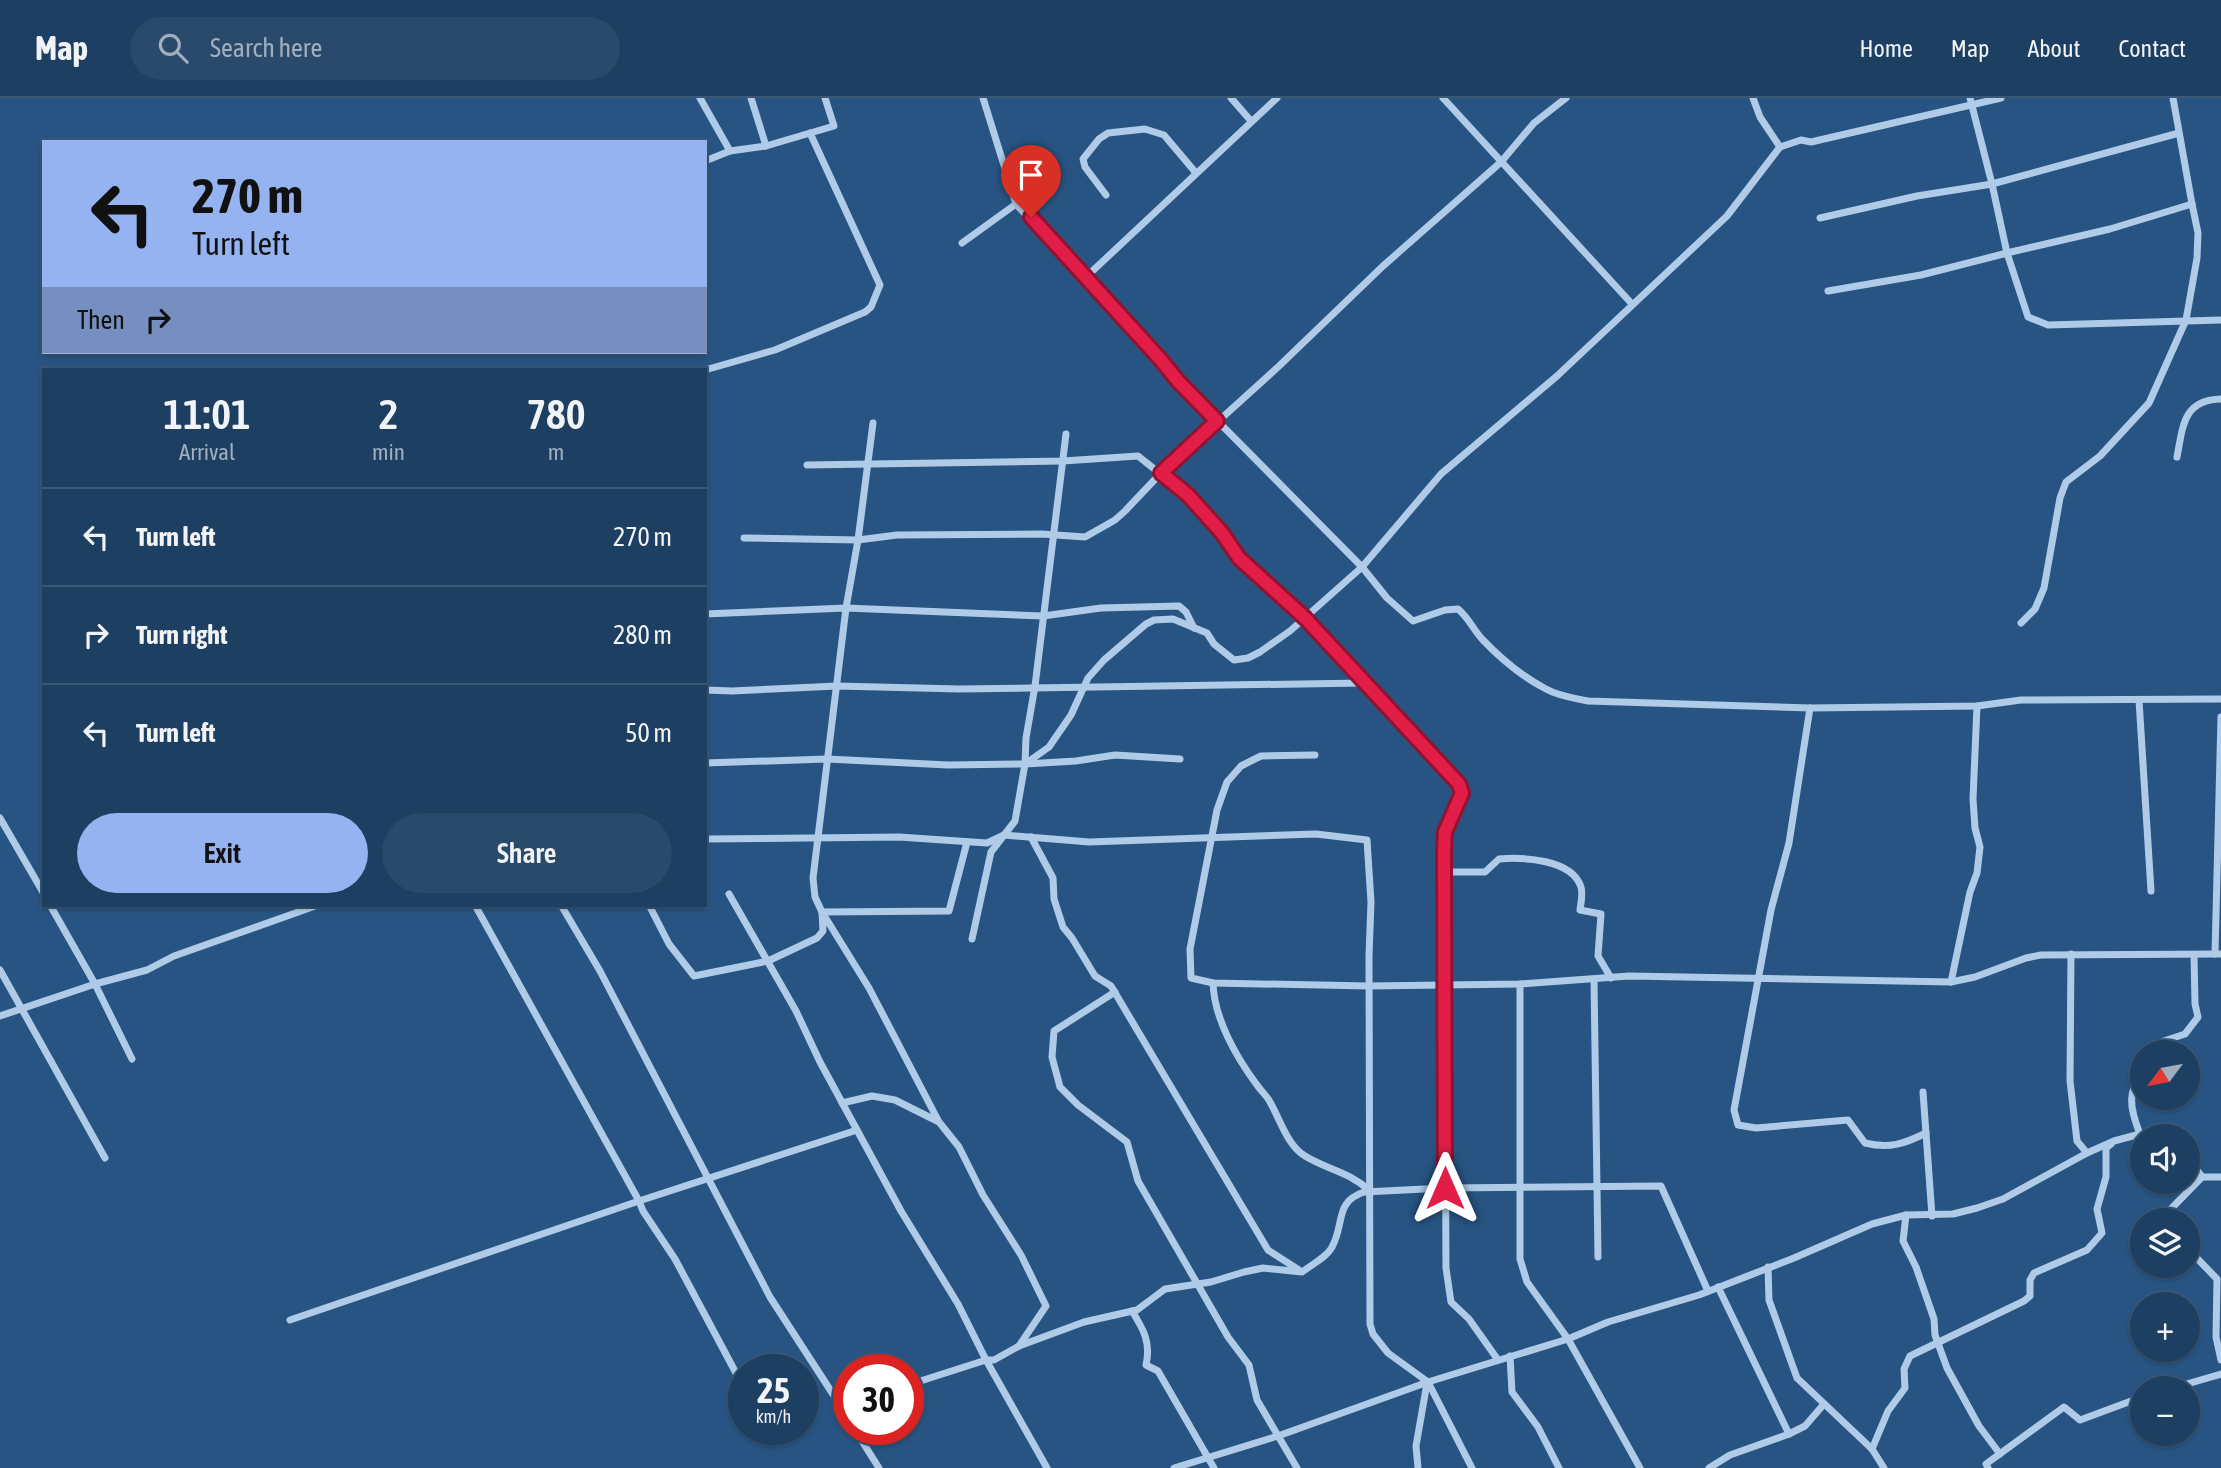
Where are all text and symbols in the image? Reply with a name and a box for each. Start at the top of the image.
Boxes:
search box [130,17,620,80]
text: Map [35,29,88,67]
icon: search [154,29,192,67]
text: Search here [210,33,322,63]
text: Home [1859,35,1913,62]
text: Map [1951,35,1989,62]
text: About [2027,35,2080,62]
text: Contact [2118,35,2186,62]
pin [1001,145,1061,217]
icon: arrive [1012,156,1050,194]
text: 270 m [192,167,303,223]
icon: left [77,168,168,259]
text: Turn left [192,225,290,262]
icon: right [139,301,177,339]
text: Then [77,305,125,335]
text: 11:01 [163,390,251,438]
text: 2 [379,390,398,438]
text: 780 [526,390,586,438]
text: Arrival [179,439,235,465]
text: min [372,439,405,465]
text: m [548,439,564,465]
icon: left [77,518,115,556]
text: Turn left [136,522,216,552]
text: 270 m [613,522,672,552]
icon: right [77,616,115,654]
text: Turn right [136,620,227,650]
text: 280 m [613,620,672,650]
icon: left [77,714,115,752]
text: Turn left [136,718,216,748]
text: 50 m [625,718,672,748]
button: Exit [77,813,368,893]
button: Share [382,813,672,893]
north arrow [2130,1040,2200,1110]
map controls [2130,1040,2200,1446]
button: sound [2130,1124,2200,1194]
position arrow [1408,1151,1482,1225]
button: layers [2130,1208,2200,1278]
button: + [2130,1292,2200,1362]
speed limit sign: 30 [833,1354,924,1445]
text: 25 [757,1370,790,1410]
button: − [2130,1376,2200,1446]
text: km/h [756,1406,791,1427]

